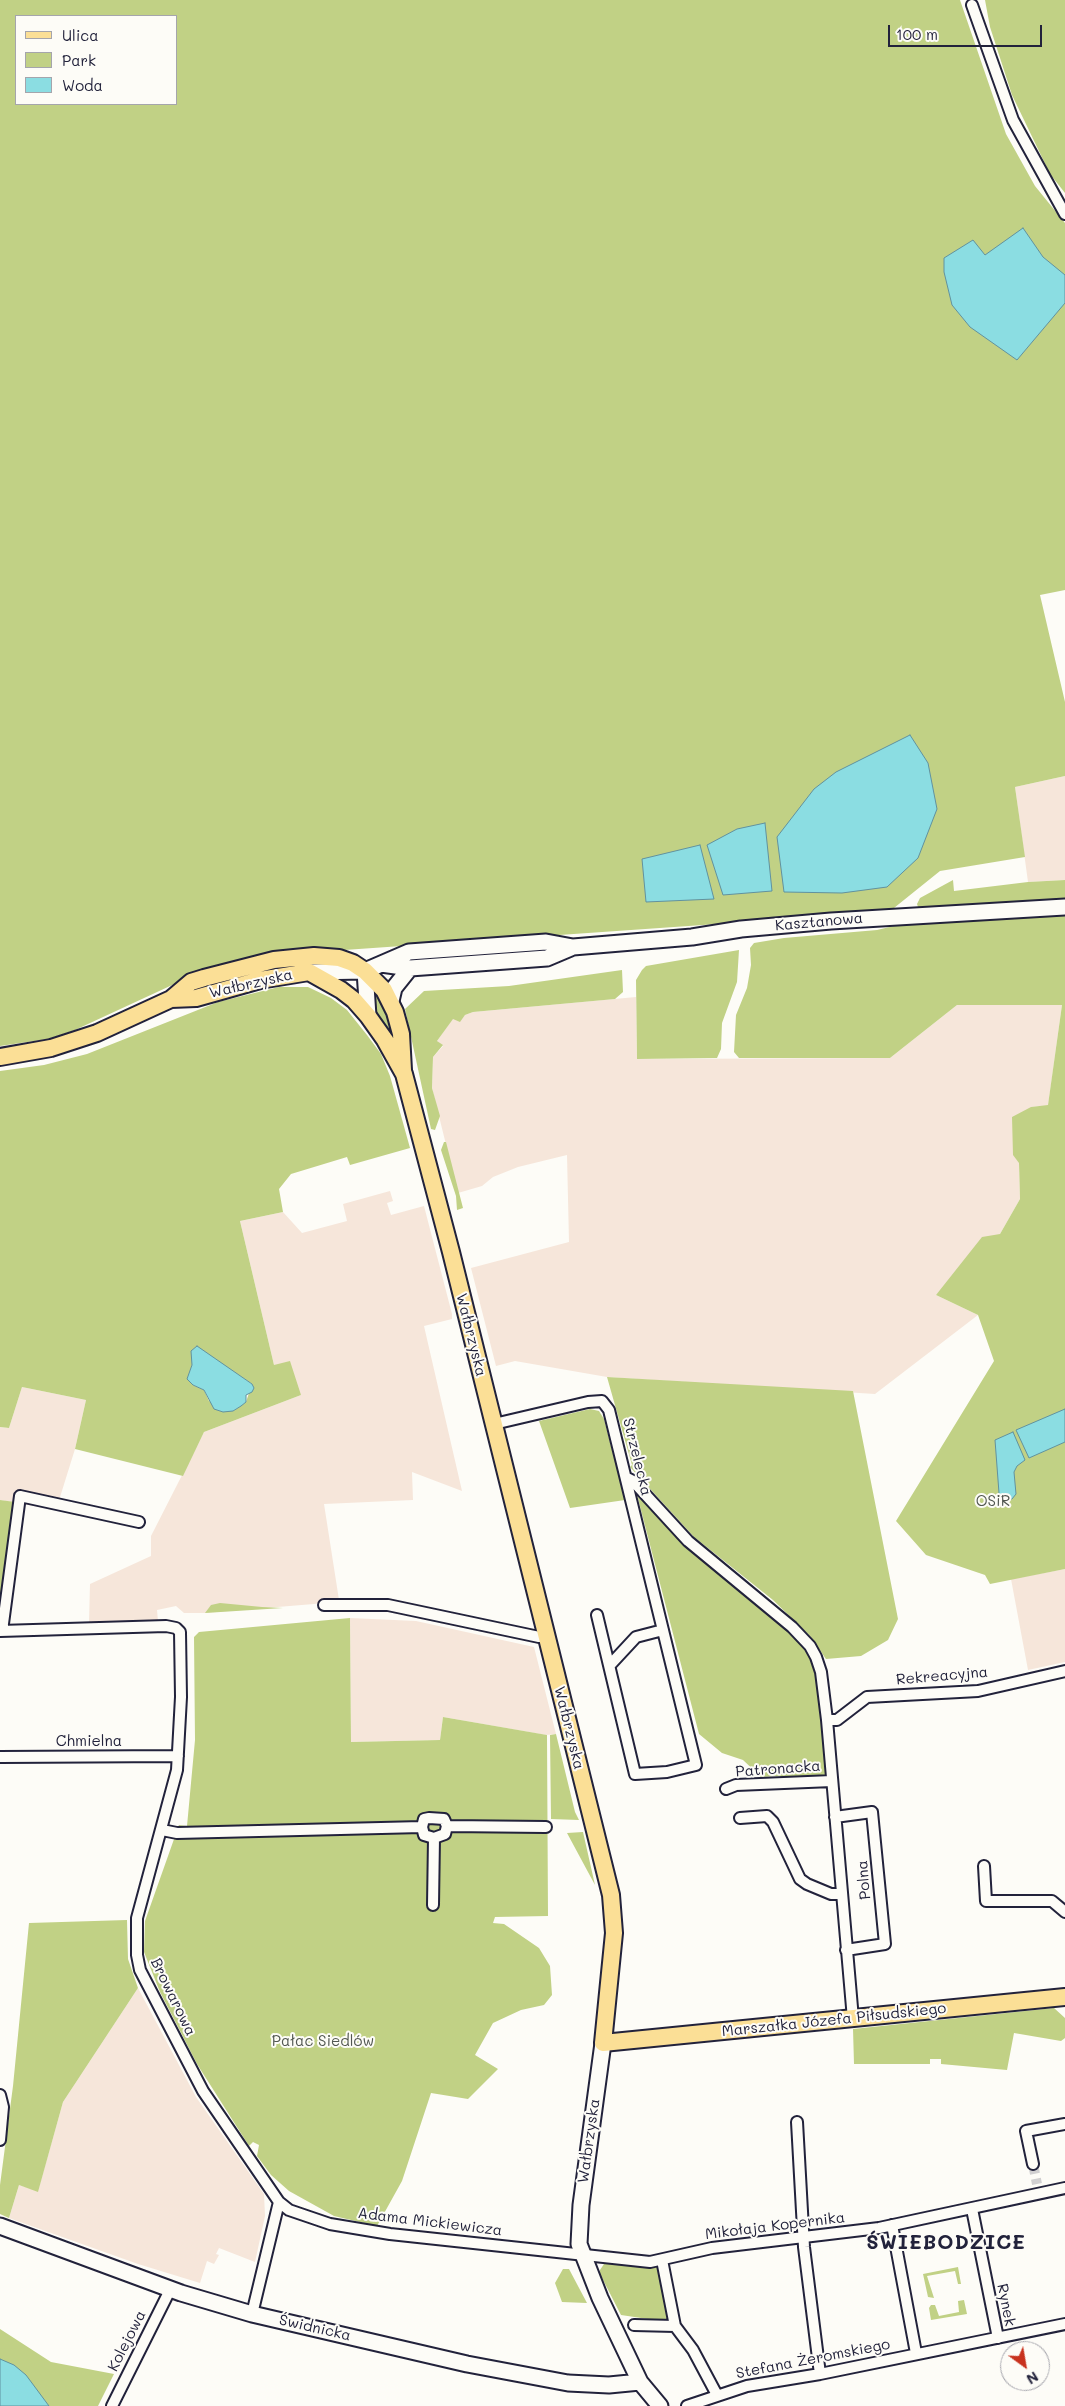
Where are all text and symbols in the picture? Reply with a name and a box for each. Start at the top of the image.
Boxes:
legend [15,15,178,105]
scale bar [890,15,1044,47]
text: 100 m [896,24,938,44]
text: Ulica [62,25,99,45]
text: Park [62,50,96,70]
text: Woda [62,75,103,95]
street label: Kasztanowa [774,909,864,935]
street label: Wałbrzyska [208,966,294,1002]
street label: Wałbrzyska [452,1292,490,1378]
street label: Strzelecka [619,1416,655,1498]
park label: OSiR [976,1492,1010,1510]
street label: Rekreacyjna [895,1663,989,1689]
street label: Wałbrzyska [550,1685,588,1771]
street label: Chmielna [56,1732,122,1750]
street label: Patronacka [735,1757,821,1781]
street label: Polna [853,1860,875,1900]
street label: Browarowa [146,1955,200,2039]
street label: Marszałka Józefa Piłsudskiego [721,1999,947,2041]
park label: Pałac Siedlów [272,2032,374,2050]
street label: Wałbrzyska [574,2098,604,2184]
street label: Adama Mickiewicza [357,2204,503,2240]
street label: Mikołaja Kopernika [704,2208,846,2244]
district label: ŚWIEBODZICE [865,2231,1027,2255]
street label: Rynek [993,2282,1019,2328]
street label: Kolejowa [104,2308,150,2374]
street label: Świdnicka [277,2311,353,2345]
street label: Stefana Żeromskiego [734,2335,892,2383]
north arrow [1000,2341,1050,2391]
text: N [1023,2367,1042,2389]

